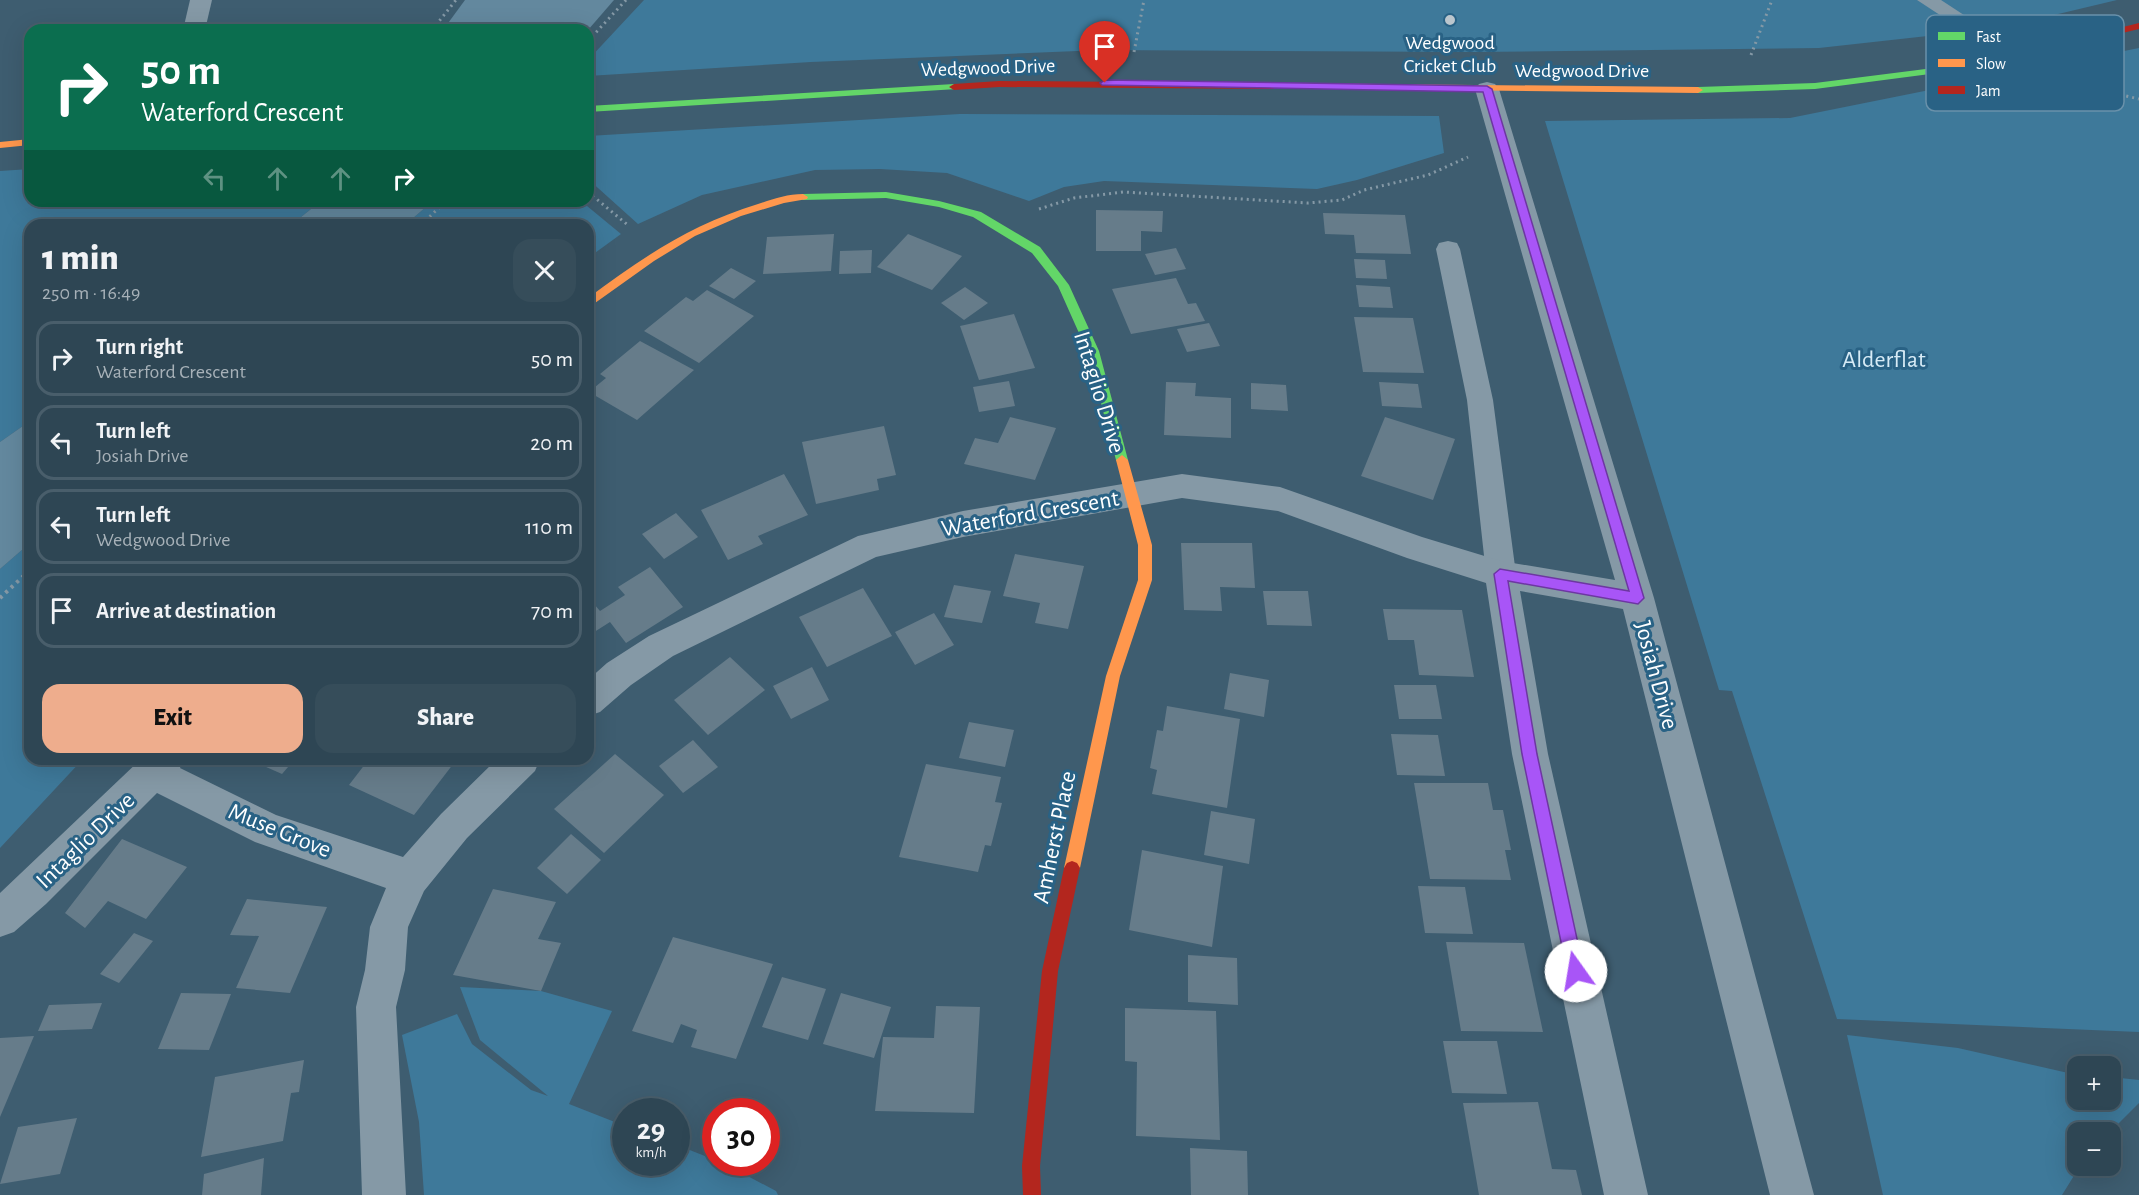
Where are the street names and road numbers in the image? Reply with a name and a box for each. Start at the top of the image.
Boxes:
street label: Wedgwood Drive [921,56,1056,80]
street label: Wedgwood Drive [1515,61,1649,81]
street label: Intaglio Drive [1069,328,1129,456]
street label: Waterford Crescent [940,486,1121,541]
street label: Josiah Drive [1630,619,1682,732]
street label: Amherst Place [1029,769,1081,905]
street label: Intaglio Drive [32,788,140,893]
street label: Muse Grove [225,799,334,862]

